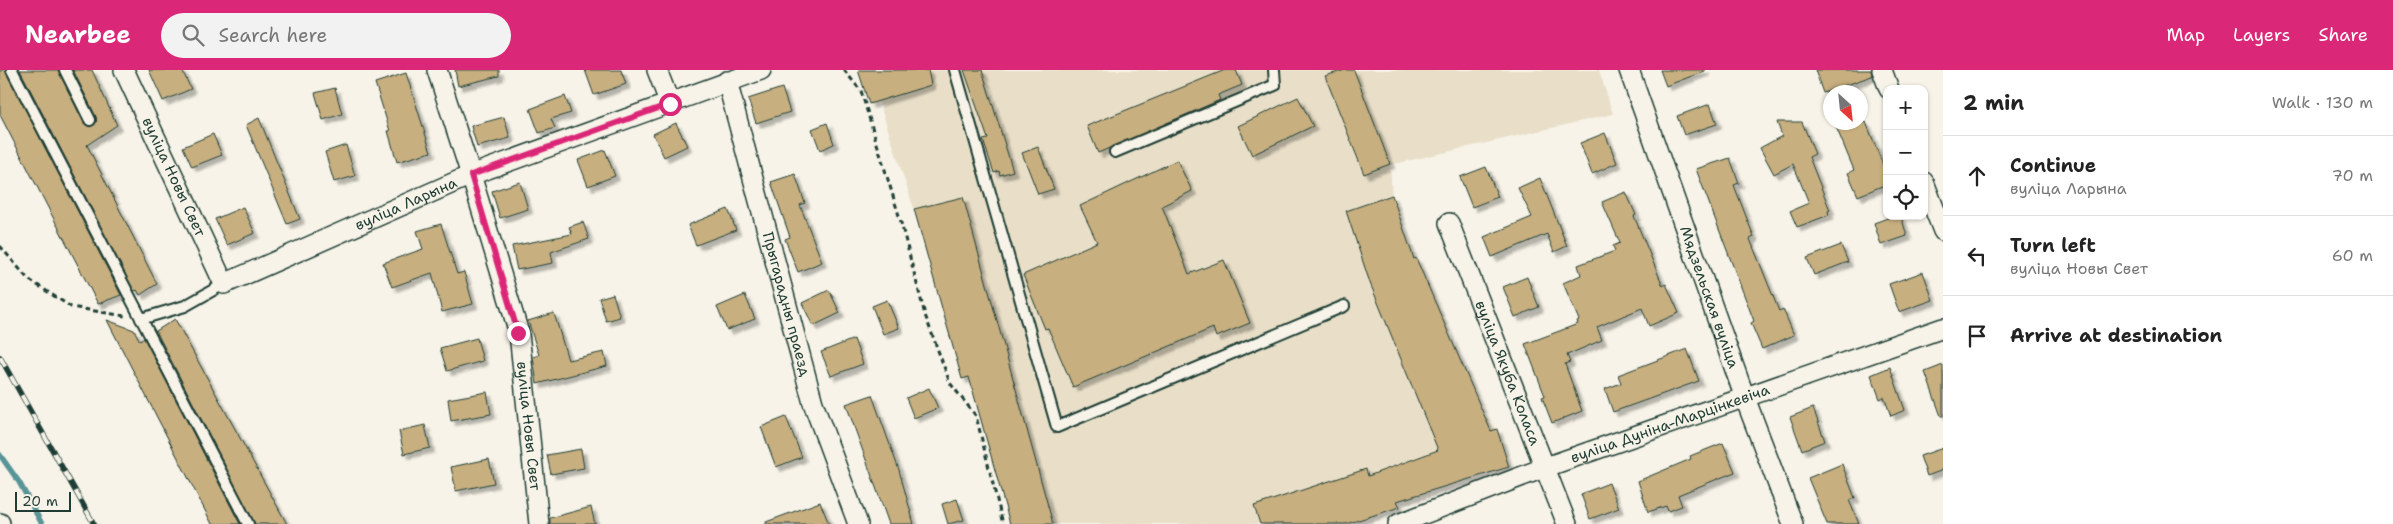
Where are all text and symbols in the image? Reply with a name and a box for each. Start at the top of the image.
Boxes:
search box [161,13,511,58]
text: Nearbee [25,19,131,51]
icon: search [179,21,207,49]
text: Search here [219,23,327,48]
text: Map [2167,23,2205,47]
text: Layers [2233,23,2290,47]
text: Share [2318,23,2368,47]
north arrow [1823,85,1868,130]
map controls [1883,85,1928,220]
button: + [1883,85,1928,130]
text: 2 min [1963,89,2024,117]
text: Walk · 130 m [2272,92,2373,113]
route start [659,93,682,116]
street label: вуліца Новы Свет [137,114,211,240]
button: − [1883,130,1928,175]
text: Continue [2010,153,2096,178]
icon: ahead [1963,162,1991,190]
text: 70 m [2332,165,2373,186]
street label: вуліца Ларына [352,172,461,235]
button: locate [1883,175,1928,220]
text: вуліца Ларына [2010,178,2127,199]
street label: Мядзельская вуліца [1675,223,1744,372]
street label: Прыгарадны праезд [758,230,816,379]
text: Turn left [2010,233,2096,258]
icon: left [1963,242,1991,270]
text: 60 m [2332,245,2373,266]
text: вуліца Новы Свет [2010,258,2148,279]
street label: вуліца Якуба Коласа [1470,298,1545,449]
route end [507,322,530,345]
icon: arrive [1963,322,1991,350]
text: Arrive at destination [2010,323,2222,348]
street label: вуліца Новы Свет [512,361,545,492]
street label: вуліца Дуніна-Марцінкевіча [1568,379,1773,468]
scale bar [15,489,71,512]
text: 20 m [22,492,58,510]

